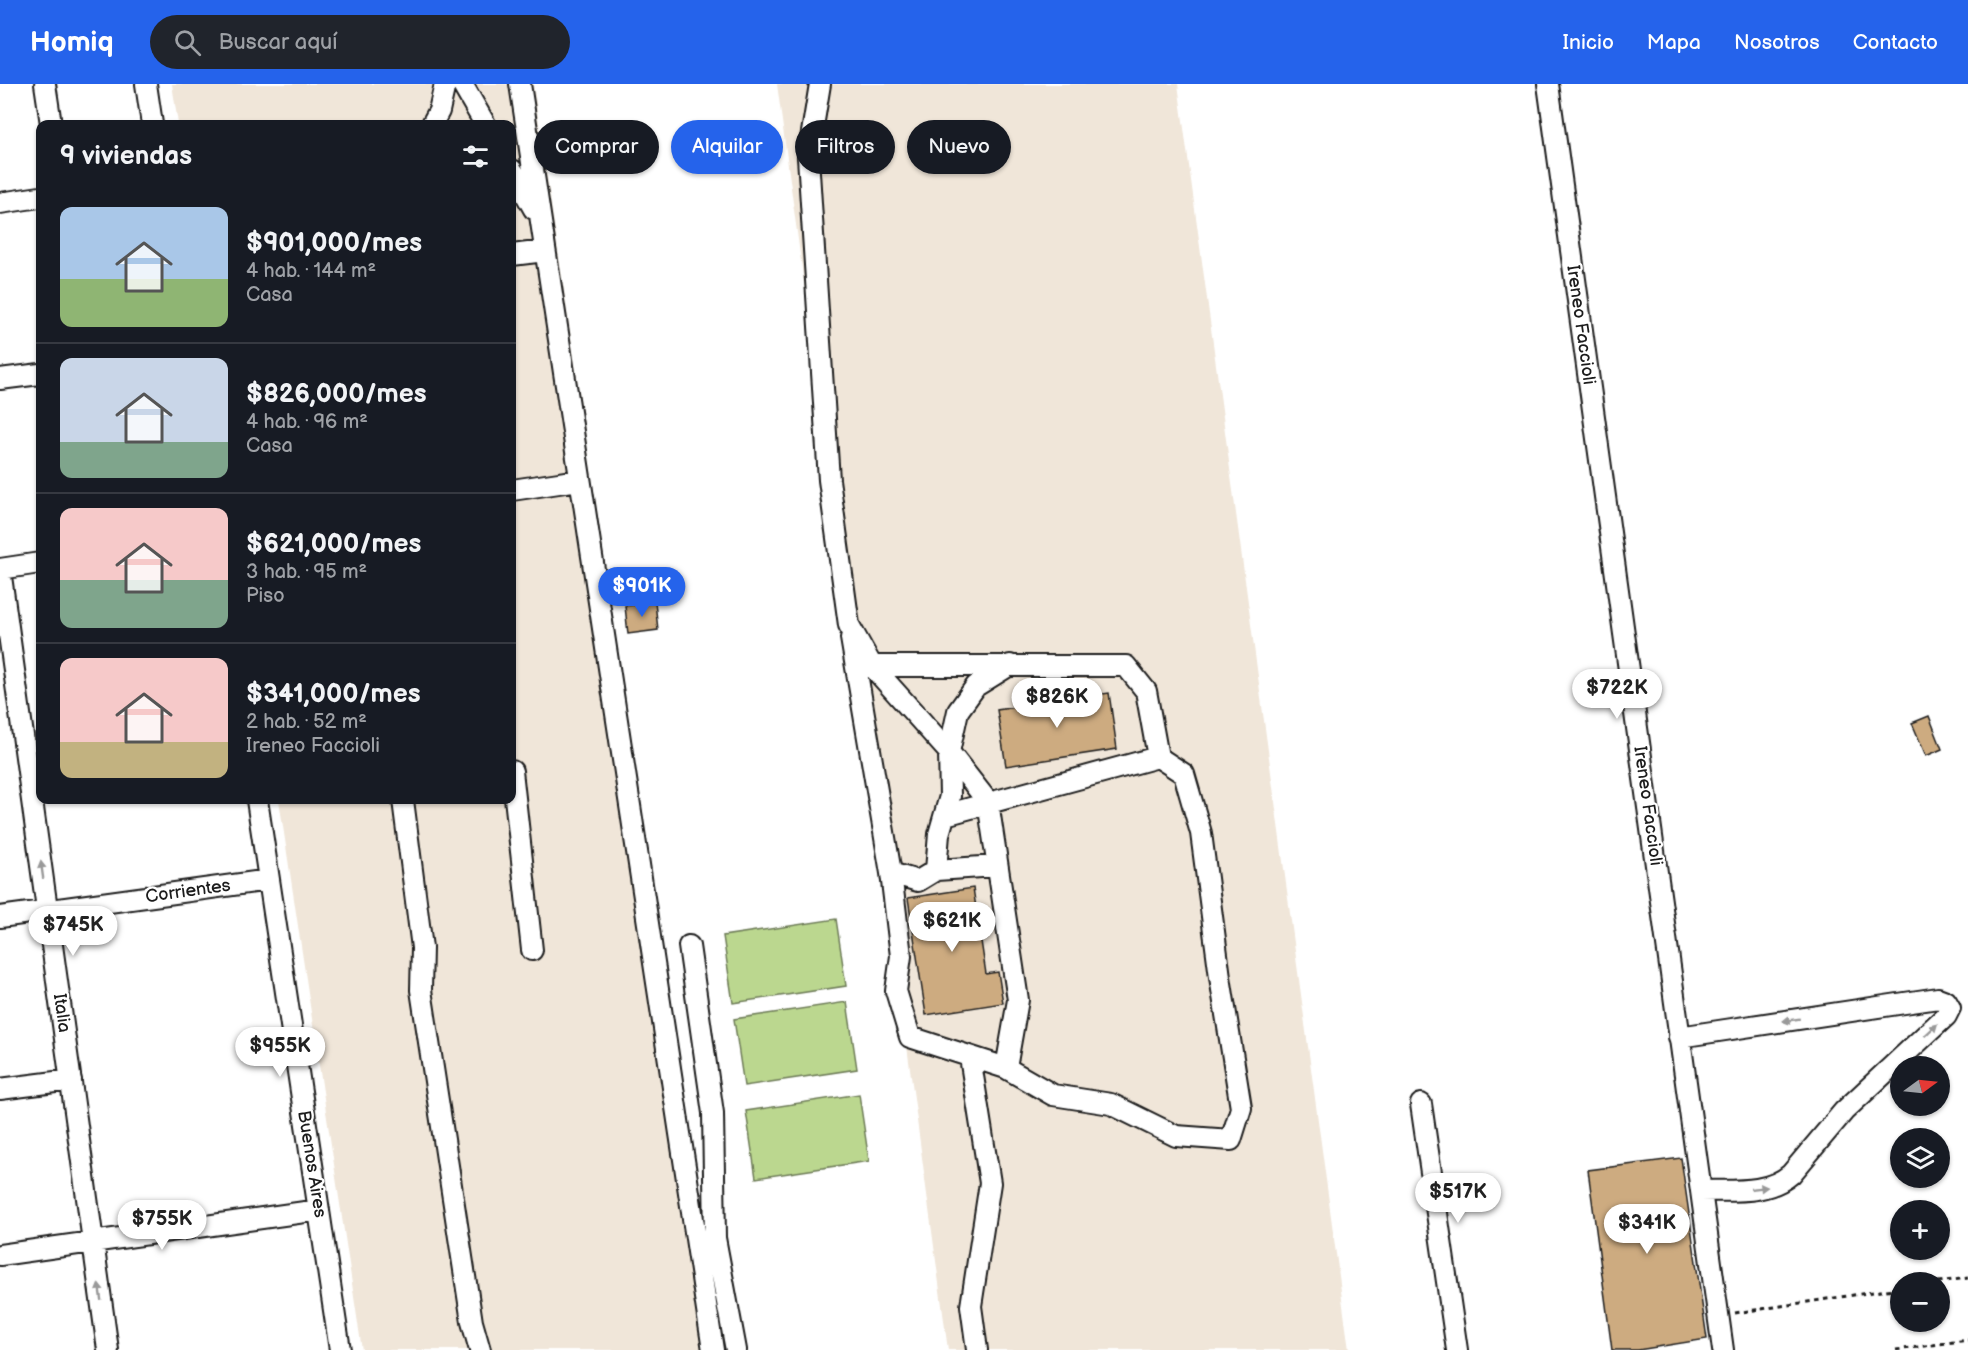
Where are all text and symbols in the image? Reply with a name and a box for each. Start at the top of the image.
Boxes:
search box [150,15,570,69]
text: Homiq [30,26,114,59]
icon: search [171,26,204,59]
text: Buscar aquí [219,29,338,56]
text: Inicio [1563,30,1614,55]
text: Mapa [1647,30,1701,55]
text: Nosotros [1734,30,1820,55]
text: Contacto [1853,30,1938,55]
chip: Comprar [534,120,659,174]
chip: Alquilar [671,120,783,174]
chip: Filtros [795,120,895,174]
chip: Nuevo [907,120,1011,174]
icon: filters [459,140,492,173]
text: 9 viviendas [60,141,192,172]
text: $901,000/mes [246,228,422,259]
icon: home [108,231,180,303]
text: 4 hab. · 144 m² [246,259,376,283]
street label: Ireneo Faccioli [1562,264,1600,386]
text: Casa [246,283,293,307]
text: $826,000/mes [246,379,427,410]
icon: home [108,382,180,454]
text: 4 hab. · 96 m² [246,410,368,434]
text: Casa [246,434,293,458]
text: $621,000/mes [246,529,421,560]
icon: home [108,532,180,604]
text: 3 hab. · 95 m² [246,560,367,584]
pin: $901K [600,567,684,618]
text: $901K [612,574,672,598]
text: Piso [246,584,285,608]
pin: $722K [1575,669,1659,720]
text: $722K [1586,676,1648,700]
pin: $826K [1015,678,1099,729]
text: $341,000/mes [246,679,421,710]
icon: home [108,682,180,754]
text: $826K [1026,685,1088,709]
text: 2 hab. · 52 m² [246,710,367,734]
text: Ireneo Faccioli [246,734,380,758]
street label: Ireneo Faccioli [1629,745,1667,867]
one-way arrow [37,860,46,879]
street label: Corrientes [144,875,232,907]
pin: $621K [910,902,994,953]
pin: $745K [31,906,115,957]
text: $621K [923,909,981,933]
text: $745K [42,913,104,937]
street label: Italia [49,992,75,1034]
one-way arrow [1781,1016,1800,1025]
one-way arrow [1923,1024,1938,1037]
pin: $955K [238,1027,322,1078]
text: $955K [249,1034,311,1058]
north arrow [1890,1056,1950,1116]
map controls [1890,1056,1950,1332]
street label: Buenos Aires [293,1109,331,1219]
button: layers [1890,1128,1950,1188]
pin: $517K [1416,1173,1500,1224]
text: $517K [1429,1180,1487,1204]
one-way arrow [1750,1183,1769,1193]
pin: $755K [120,1200,204,1251]
button: + [1890,1200,1950,1260]
pin: $341K [1605,1204,1689,1255]
text: $755K [132,1207,192,1231]
text: $341K [1618,1211,1676,1235]
button: − [1890,1272,1950,1332]
one-way arrow [96,1282,105,1301]

